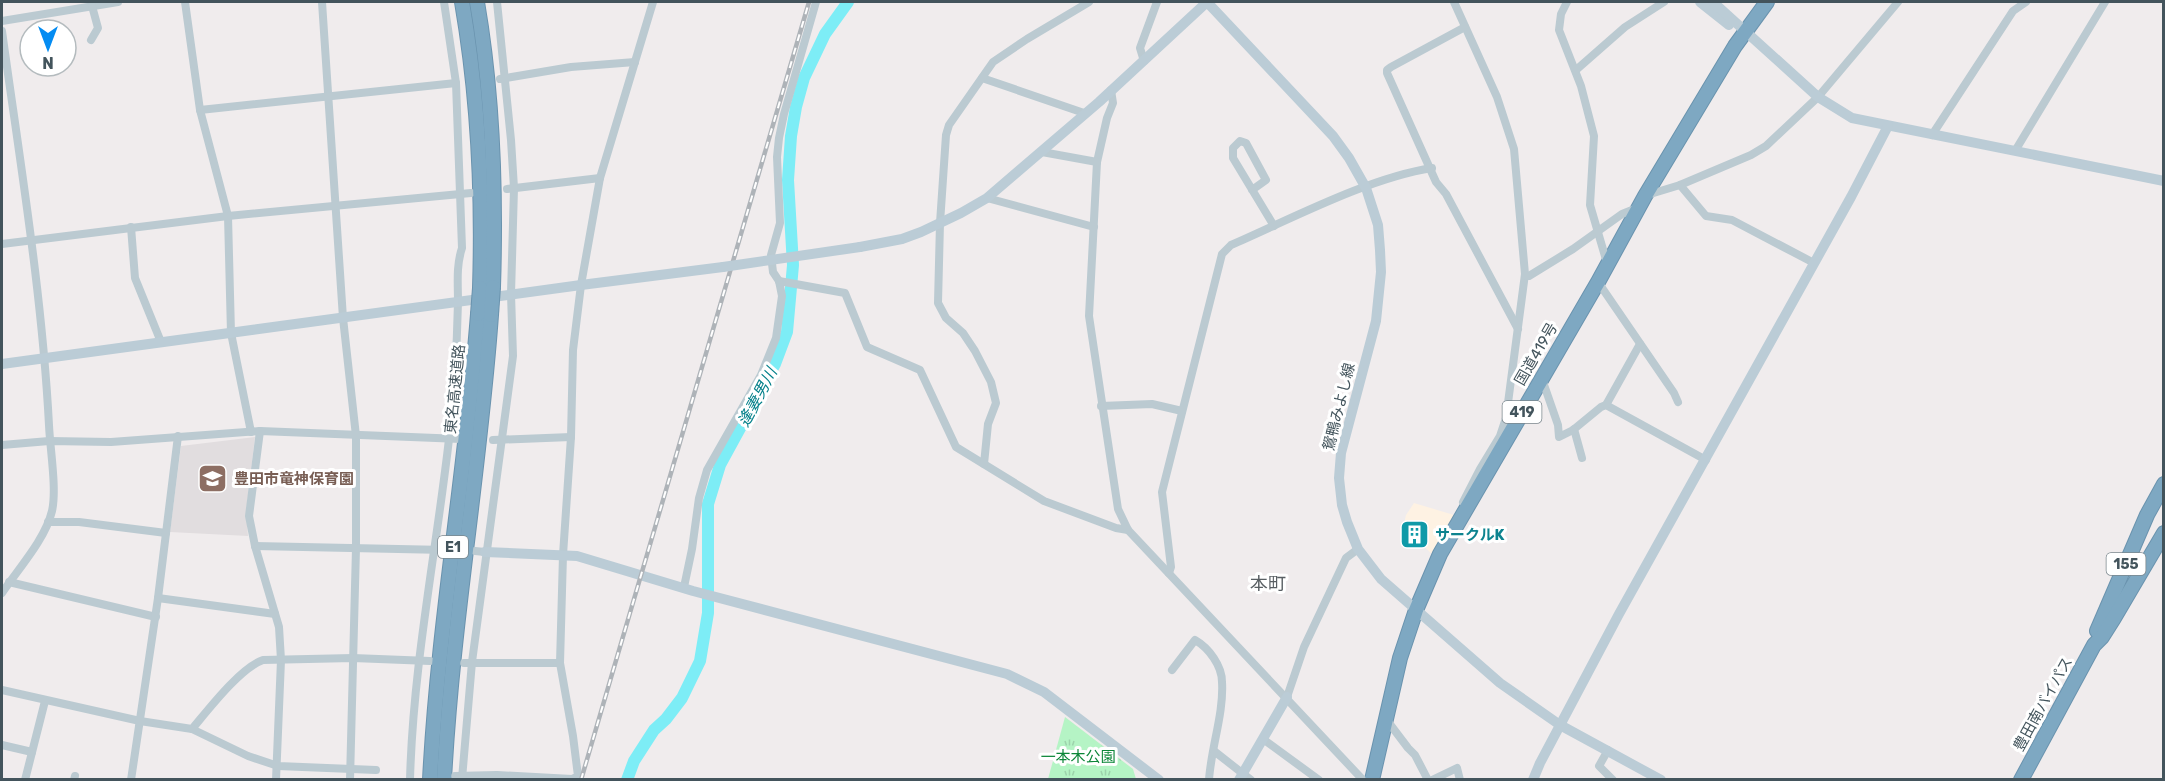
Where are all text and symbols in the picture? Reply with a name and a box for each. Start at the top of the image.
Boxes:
north arrow [18,18,78,78]
text: N [42,53,54,72]
street label: 国道419号 [1511,319,1561,389]
street label: 東名高速道路 [441,343,469,435]
street label: 鴛鴨みよし線 [1319,361,1359,453]
water label: 逢妻男川 [734,363,782,430]
road number: 419 [1502,401,1541,423]
school or university icon: 豊田市竜神保育園 [197,463,229,495]
place label: 豊田市竜神保育園 [234,470,354,488]
building icon: サークルK [1398,519,1430,551]
place label: サークルK [1435,526,1505,544]
road number: E1 [438,536,468,558]
road number: 155 [2106,553,2146,575]
district label: 本町 [1250,573,1286,595]
street label: 豊田南バイパス [2010,654,2076,754]
park label: 一本木公園 [1040,748,1116,766]

